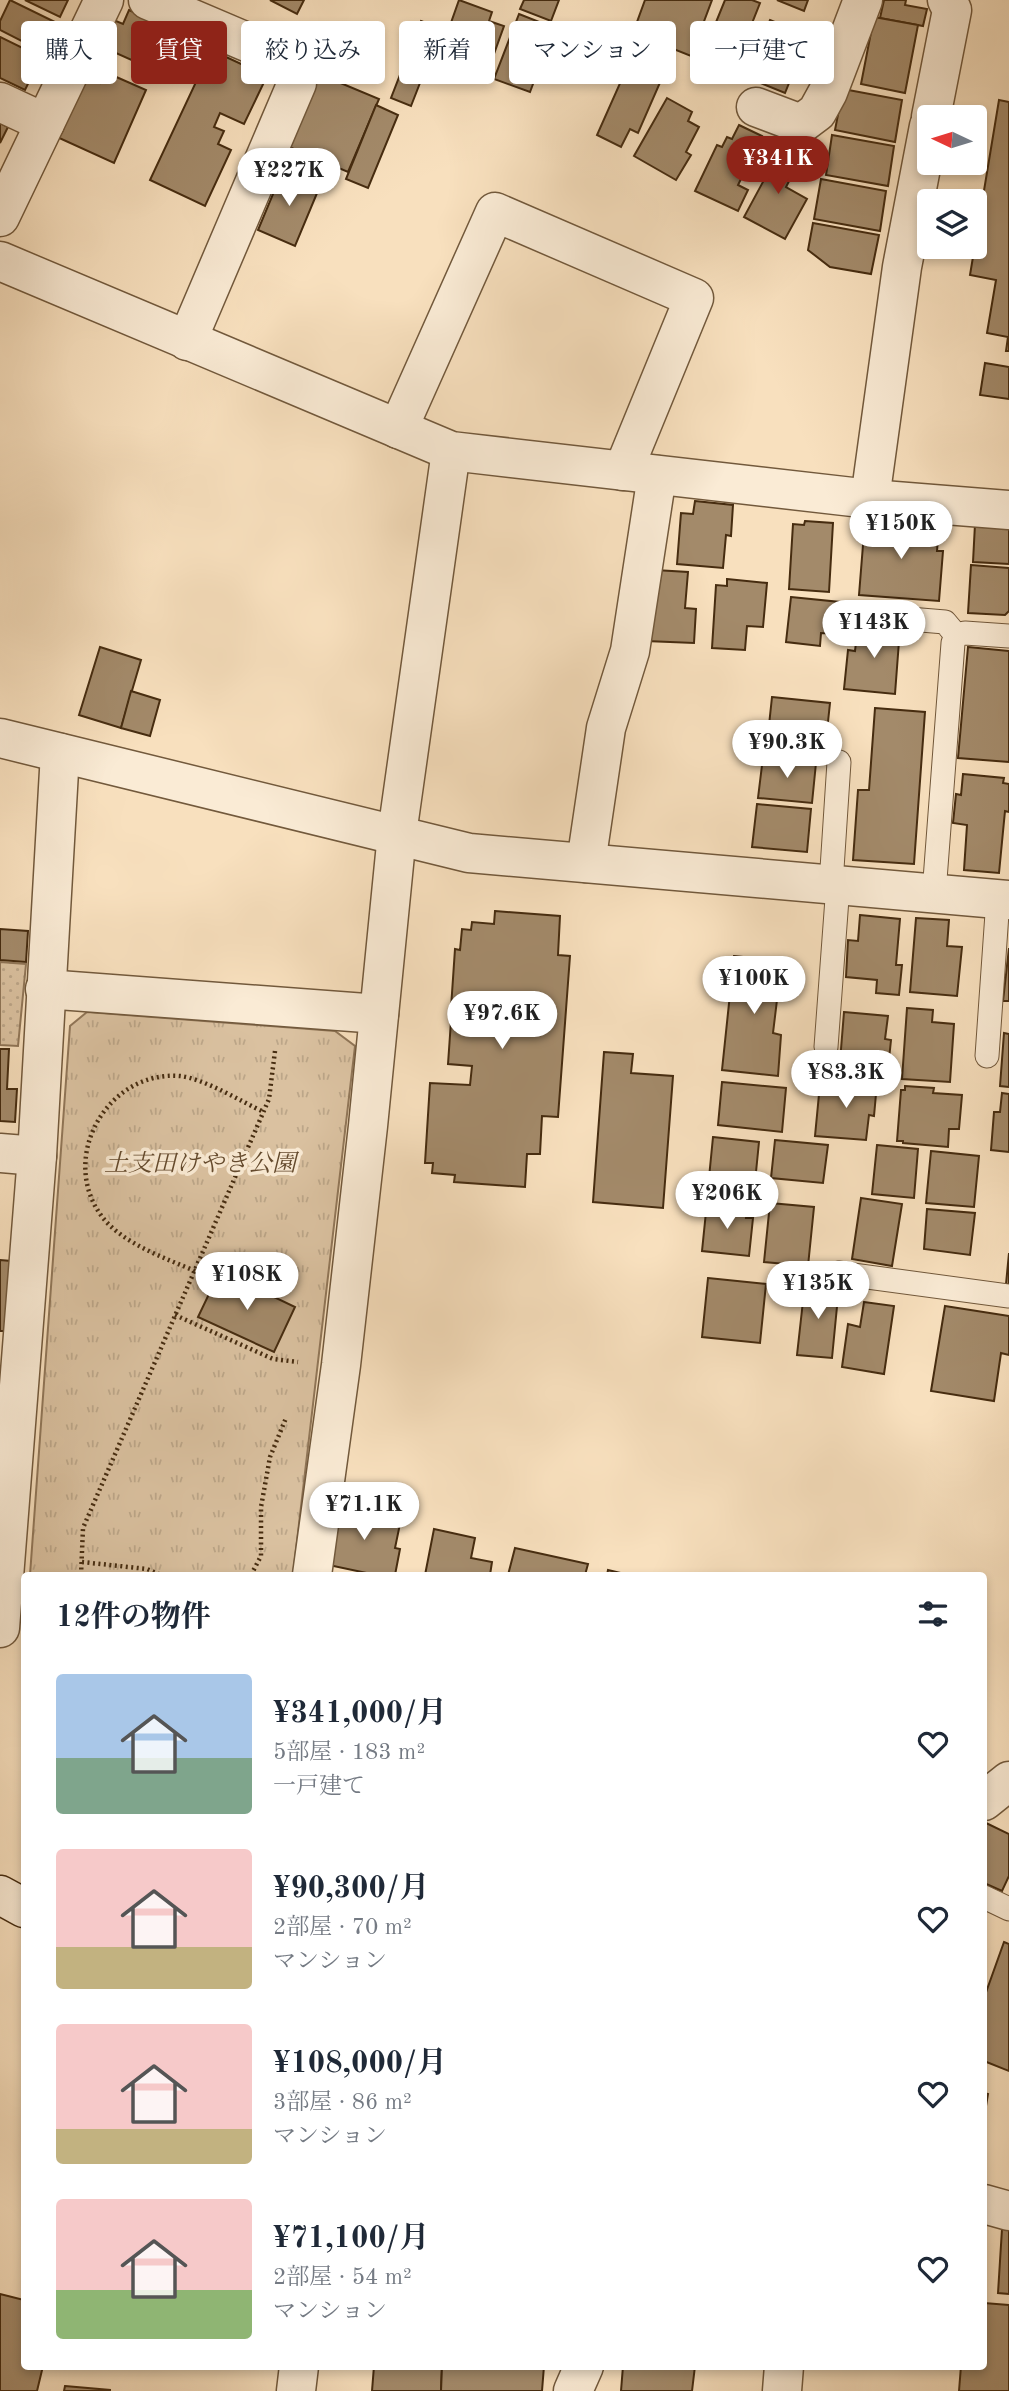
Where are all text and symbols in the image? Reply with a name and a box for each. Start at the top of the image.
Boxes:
chip: 購入 [21,21,117,84]
chip: 賃貸 [131,21,227,84]
chip: 絞り込み [241,21,385,84]
chip: 新着 [399,21,495,84]
chip: マンション [509,21,676,84]
chip: 一戸建て [690,21,834,84]
north arrow [917,105,987,175]
map controls [917,105,987,259]
pin: ¥341K [729,136,827,196]
text: ¥341K [742,147,814,170]
pin: ¥227K [240,148,338,208]
text: ¥227K [253,159,325,182]
button: layers [917,189,987,259]
pin: ¥150K [852,502,950,561]
text: ¥150K [865,512,937,535]
pin: ¥143K [825,600,923,660]
text: ¥143K [838,611,910,634]
pin: ¥90.3K [730,720,844,780]
text: ¥90.3K [748,731,826,754]
pin: ¥100K [705,956,803,1016]
text: ¥100K [718,967,790,990]
pin: ¥97.6K [445,992,559,1051]
text: ¥97.6K [463,1002,541,1025]
pin: ¥83.3K [789,1050,903,1110]
text: ¥83.3K [807,1061,885,1084]
park label: 土支田けやき公園 [104,1150,300,1177]
pin: ¥206K [678,1172,776,1231]
text: ¥206K [691,1182,763,1205]
pin: ¥108K [198,1252,296,1312]
pin: ¥135K [769,1262,867,1321]
text: ¥108K [211,1263,283,1286]
text: ¥135K [782,1272,854,1295]
pin: ¥71.1K [307,1482,421,1542]
text: ¥71.1K [325,1493,403,1516]
icon: filters [914,1595,952,1633]
text: 12件の物件 [56,1603,211,1633]
text: ¥341,000/月 [273,1699,447,1729]
icon: home [112,1702,196,1786]
icon: heart [914,1725,952,1763]
text: 5部屋 · 183 m² [273,1741,425,1764]
text: 一戸建て [273,1775,365,1798]
text: ¥90,300/月 [273,1874,429,1904]
icon: home [112,1877,196,1961]
icon: heart [914,1900,952,1938]
text: 2部屋 · 70 m² [273,1916,412,1939]
text: マンション [273,1950,387,1973]
text: ¥108,000/月 [273,2049,447,2079]
icon: home [112,2052,196,2136]
icon: heart [914,2075,952,2113]
text: 3部屋 · 86 m² [273,2091,412,2114]
text: マンション [273,2125,387,2148]
text: ¥71,100/月 [273,2224,429,2254]
icon: home [112,2227,196,2311]
icon: heart [914,2250,952,2288]
text: 2部屋 · 54 m² [273,2266,412,2289]
text: マンション [273,2300,387,2323]

